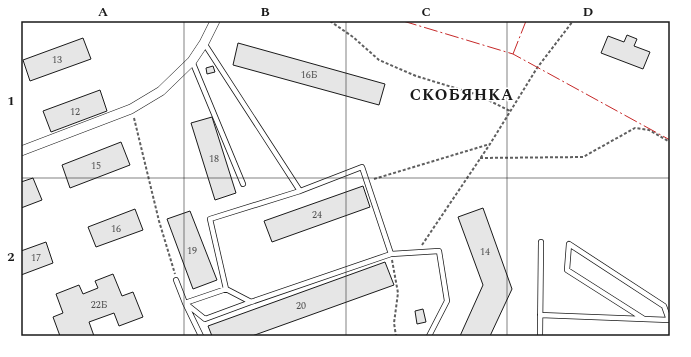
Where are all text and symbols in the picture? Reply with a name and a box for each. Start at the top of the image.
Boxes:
text: A [98,2,108,22]
text: B [260,2,270,22]
text: C [421,2,431,22]
text: D [583,2,593,22]
house number: 13 [52,52,62,68]
house number: 16Б [301,67,318,83]
district label: СКОБЯНКА [410,83,514,107]
text: 1 [7,91,15,111]
house number: 12 [70,104,80,120]
house number: 18 [209,151,219,167]
house number: 15 [91,158,101,174]
house number: 24 [312,207,322,223]
house number: 16 [111,221,121,237]
house number: 19 [187,243,197,259]
house number: 14 [480,244,490,260]
text: 2 [7,247,15,267]
house number: 17 [31,250,41,266]
house number: 22Б [91,297,108,313]
house number: 20 [296,298,306,314]

